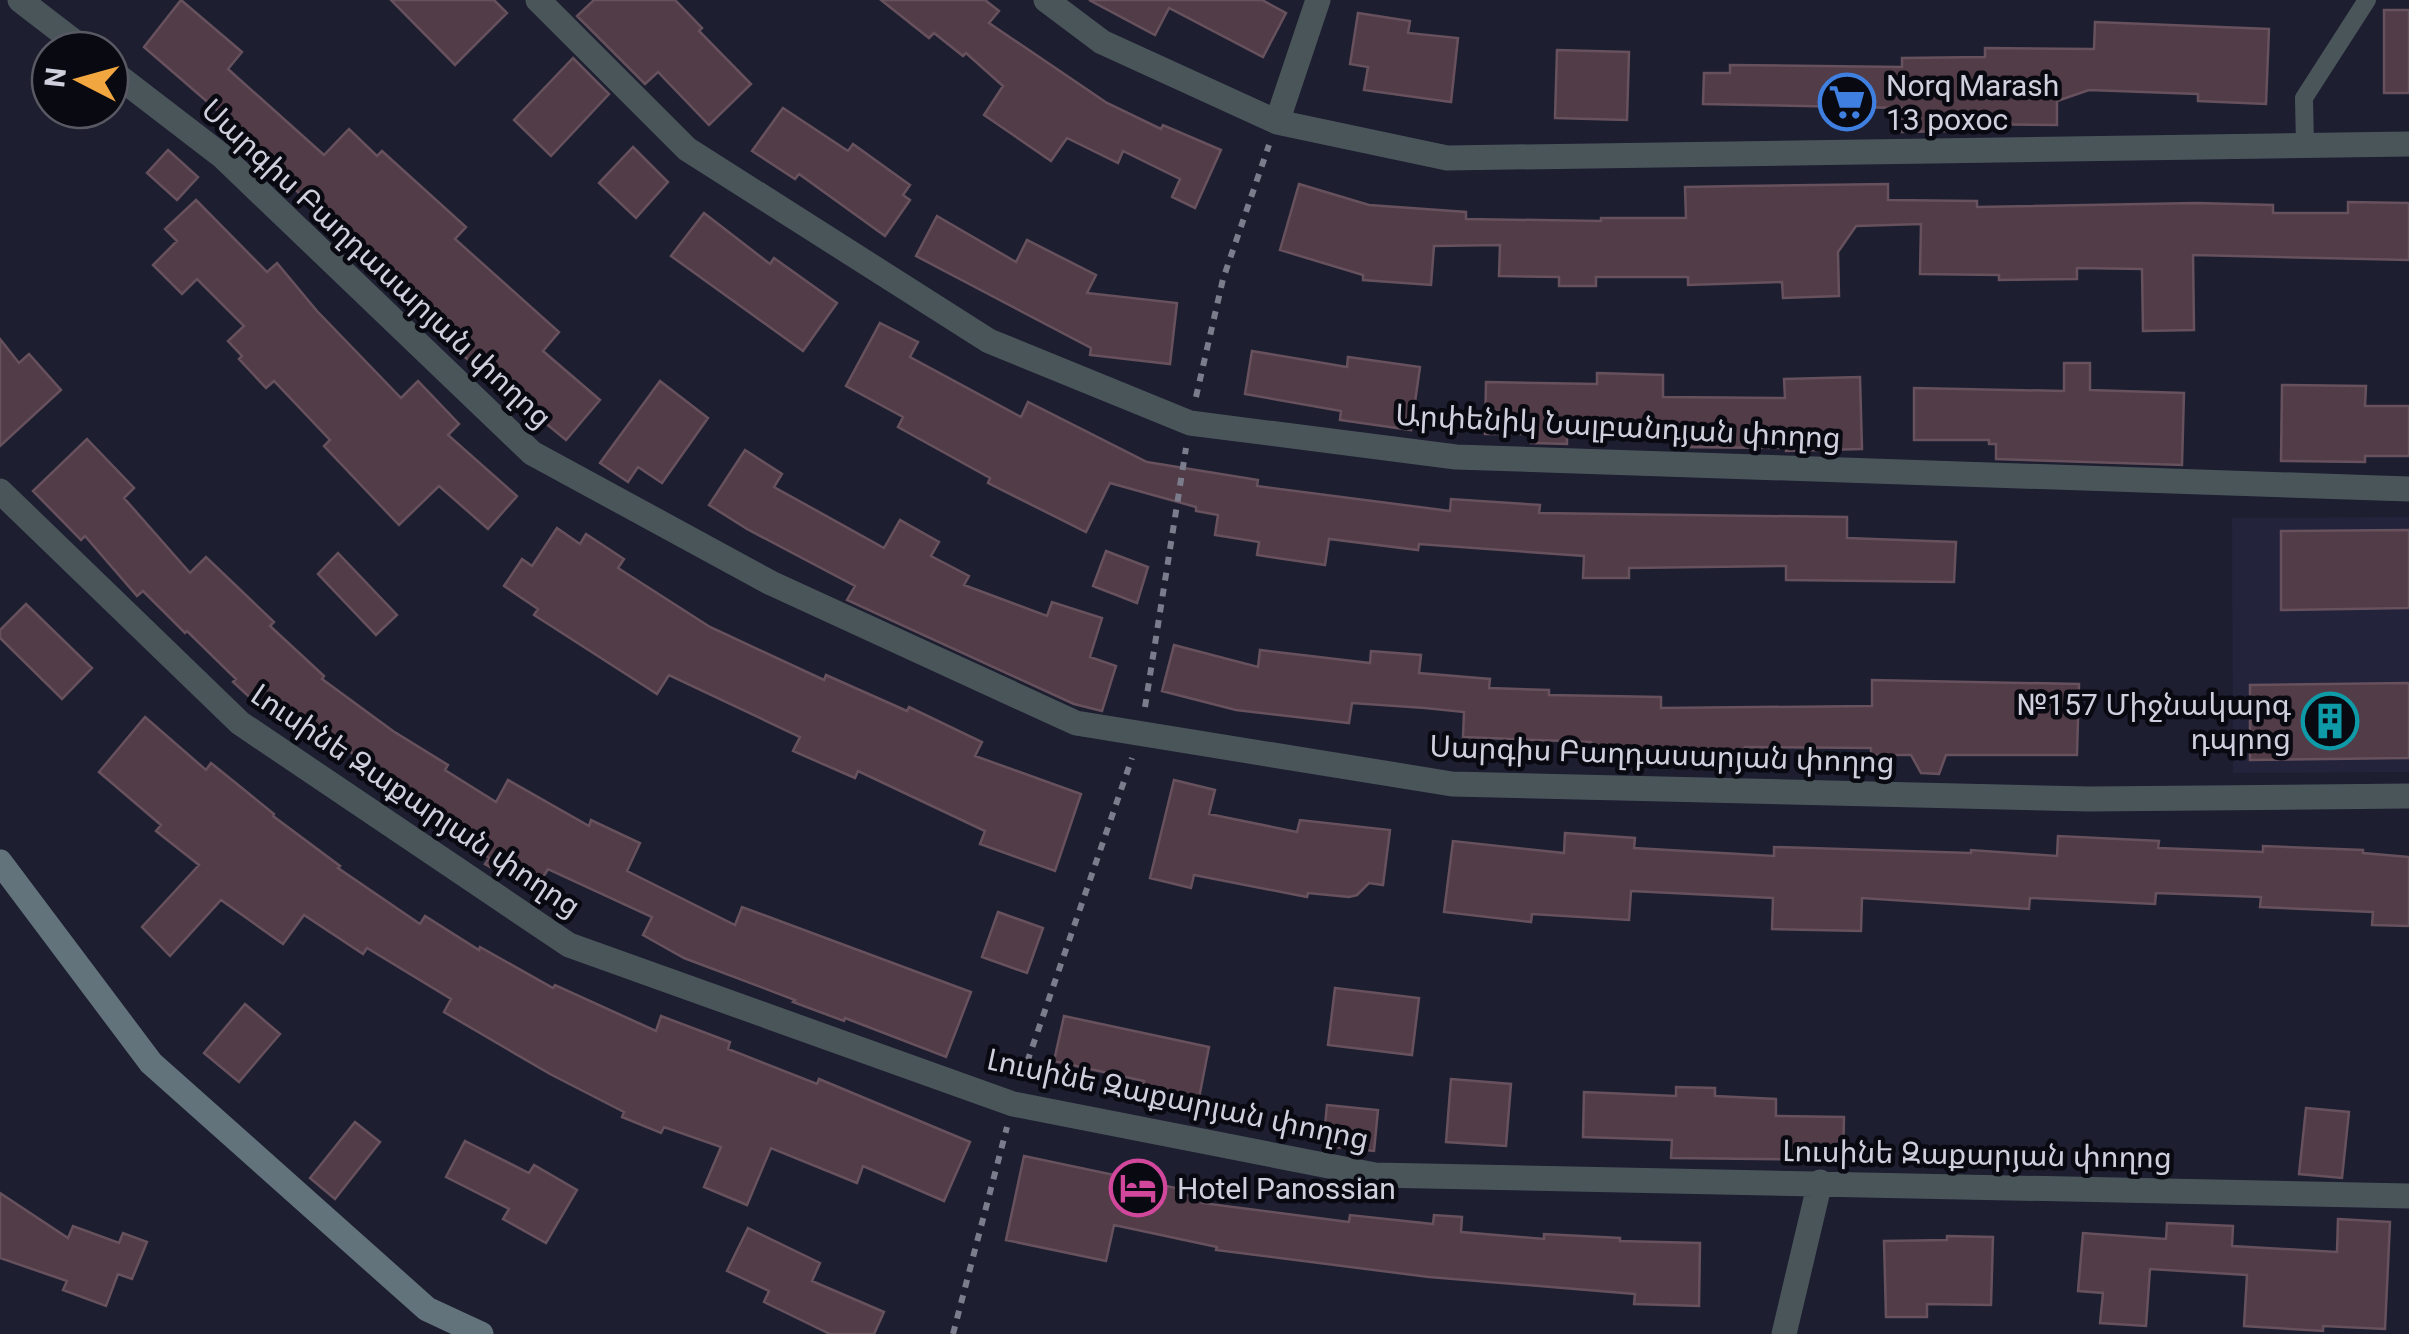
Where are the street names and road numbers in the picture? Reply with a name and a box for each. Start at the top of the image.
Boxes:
street label: Սարգիս Բաղդասարյան փողոց [195,91,559,435]
street label: Արփենիկ Նալբանդյան փողոց [1394,397,1842,455]
street label: Լուսինե Զաքարյան փողոց [245,677,587,923]
street label: Սարգիս Բաղդասարյան փողոց [1429,728,1895,780]
street label: Լուսինե Զաքարյան փողոց [984,1041,1372,1157]
street label: Լուսինե Զաքարյան փողոց [1782,1133,2172,1175]

